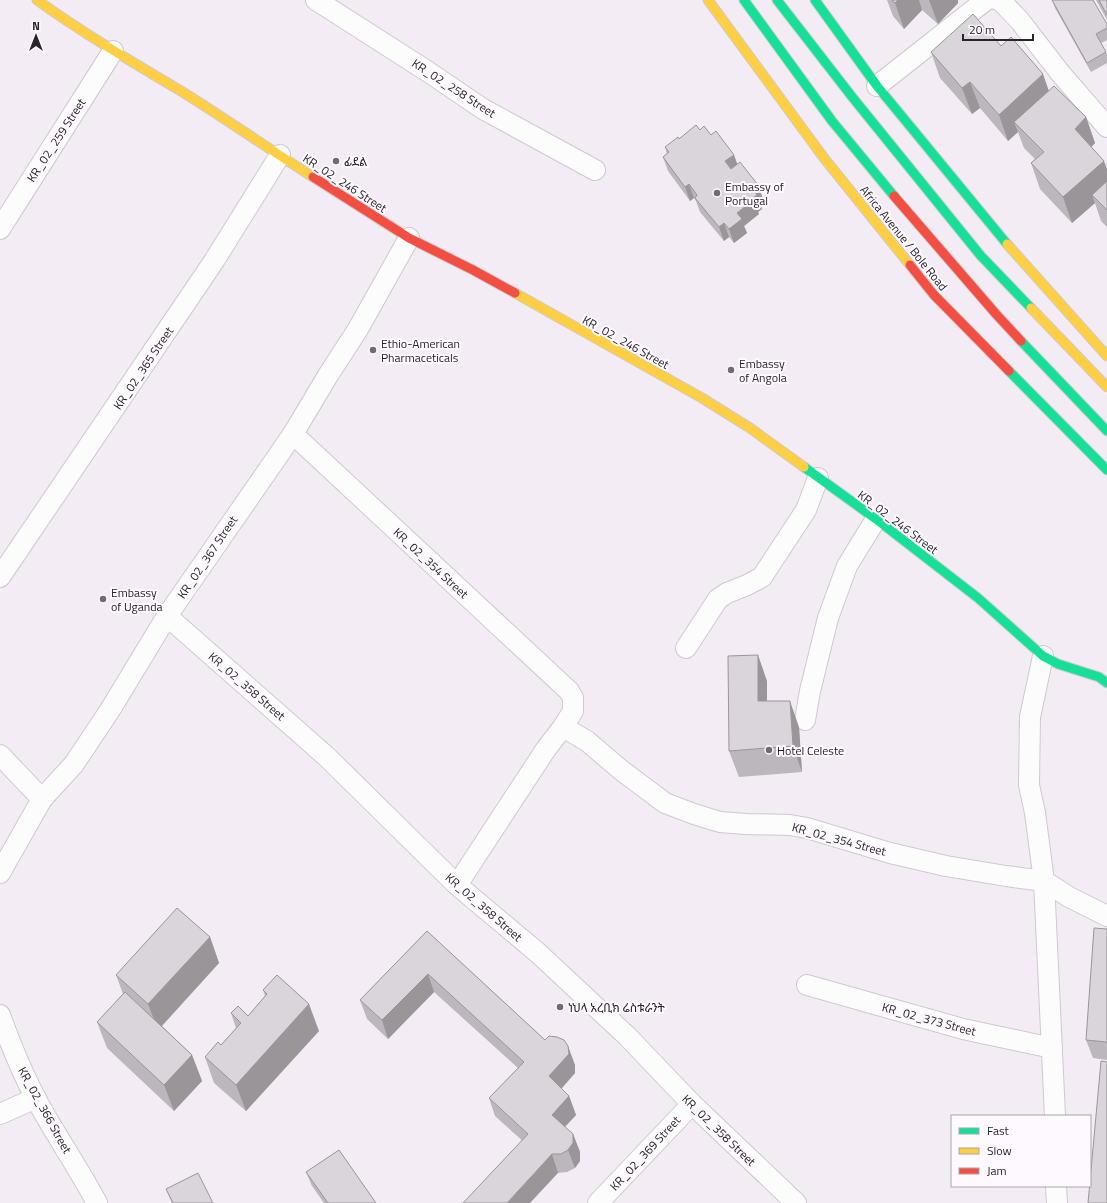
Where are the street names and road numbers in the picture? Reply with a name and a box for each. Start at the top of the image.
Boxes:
street label: KR_02_258 Street [408,54,500,123]
street label: KR_02_259 Street [22,94,91,186]
street label: KR_02_246 Street [299,149,391,218]
street label: Africa Avenue / Bole Road [856,181,952,295]
street label: KR_02_246 Street [579,310,674,374]
street label: KR_02_365 Street [108,322,178,413]
street label: KR_02_246 Street [854,485,943,559]
street label: KR_02_367 Street [172,511,242,602]
street label: KR_02_354 Street [389,523,473,603]
street label: KR_02_358 Street [204,647,290,725]
street label: KR_02_354 Street [790,817,889,861]
street label: KR_02_358 Street [441,868,527,946]
street label: KR_02_373 Street [880,997,979,1041]
street label: KR_02_366 Street [13,1063,77,1158]
street label: KR_02_358 Street [678,1090,761,1171]
street label: KR_02_369 Street [605,1111,685,1195]

